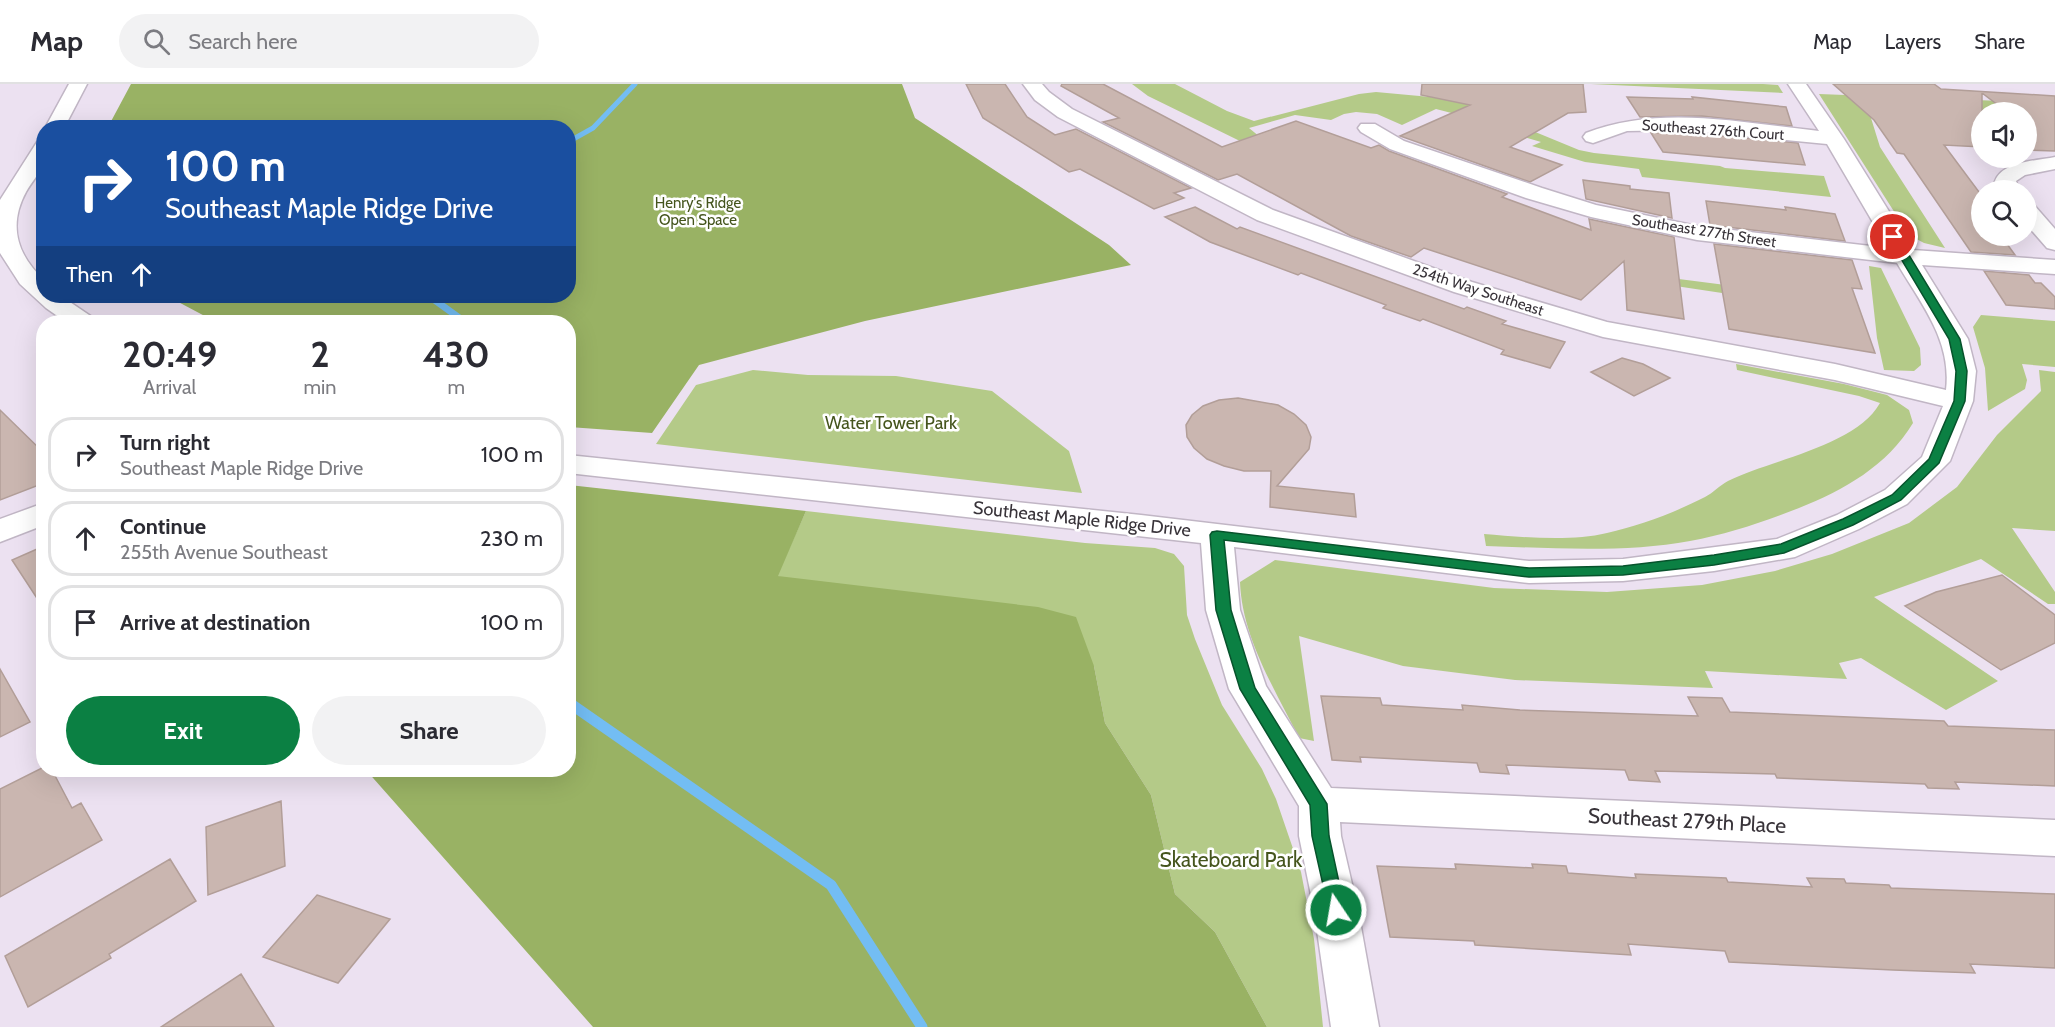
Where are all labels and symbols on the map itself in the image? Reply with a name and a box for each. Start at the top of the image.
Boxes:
street label: Southeast 276th Court [1641,116,1785,144]
park label: Henry's Ridge Open Space [655,194,741,229]
street label: Southeast 277th Street [1631,211,1777,251]
pin [1867,211,1918,262]
street label: 254th Way Southeast [1410,260,1546,320]
park label: Water Tower Park [825,412,958,434]
street label: Southeast Maple Ridge Drive [972,497,1192,541]
street label: Southeast 279th Place [1587,803,1787,838]
park label: Skateboard Park [1160,847,1303,872]
position arrow [1304,878,1368,942]

